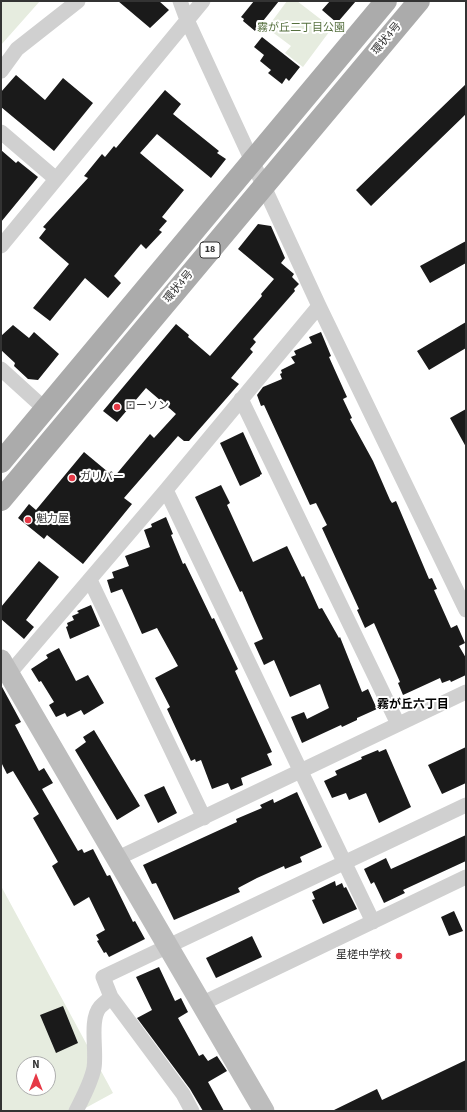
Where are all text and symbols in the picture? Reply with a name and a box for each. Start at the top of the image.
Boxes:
street label: 環状4号 [370,20,404,58]
park label: 霧が丘二丁目公園 [257,22,345,36]
road number: 18 [200,242,220,258]
street label: 環状4号 [162,268,196,306]
place label: ローソン [125,400,169,414]
marker: ローソン [112,402,122,412]
place label: ガリバー [80,471,124,485]
marker: ガリバー [67,473,77,483]
place label: 魁力屋 [36,513,69,527]
marker: 魁力屋 [23,515,33,525]
district label: 霧が丘六丁目 [377,698,449,712]
place label: 星槎中学校 [336,949,391,963]
marker: 星槎中学校 [394,951,404,961]
north arrow [16,1056,56,1096]
text: N [32,1057,40,1072]

